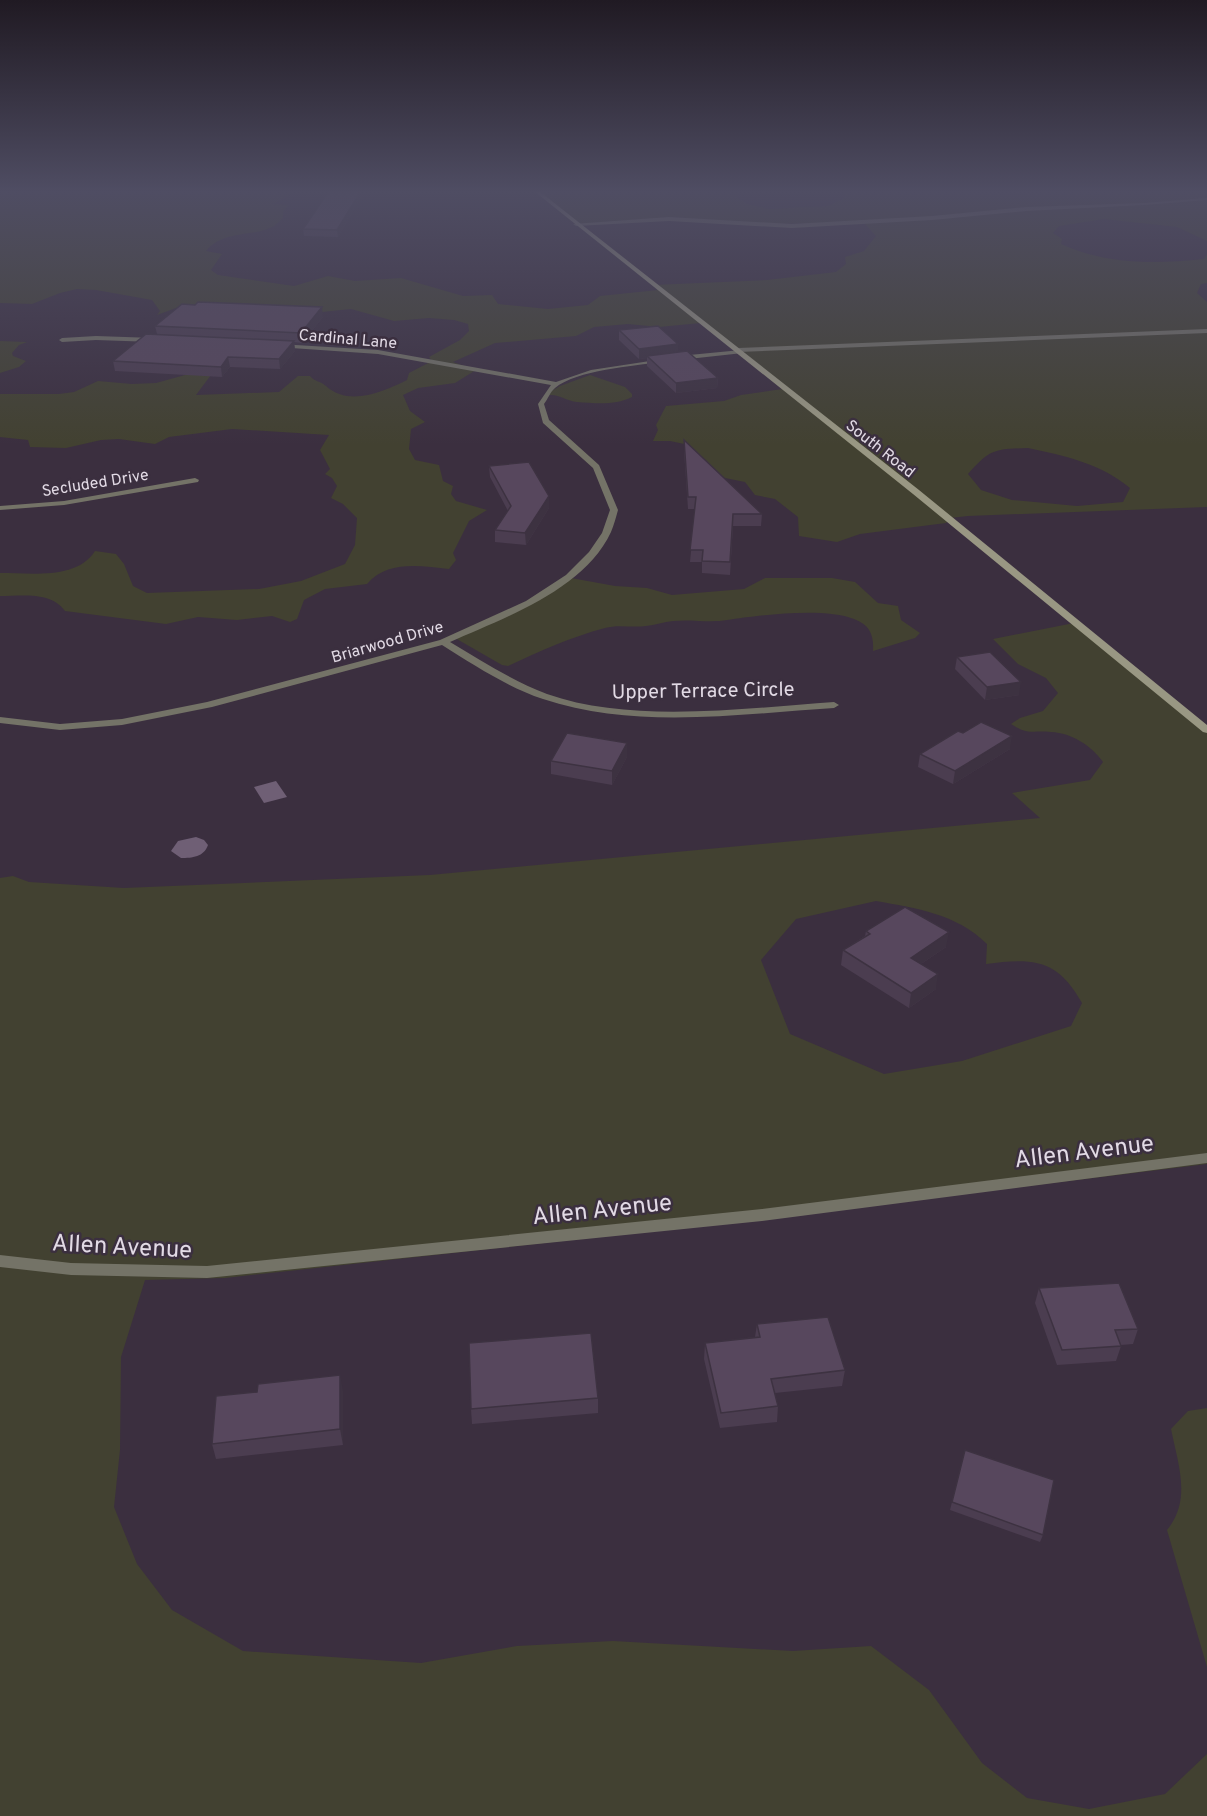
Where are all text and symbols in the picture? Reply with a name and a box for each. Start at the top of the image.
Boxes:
street label: Cardinal Lane [298,326,398,354]
street label: South Road [841,416,919,483]
street label: Secluded Drive [40,466,150,502]
street label: Briarwood Drive [329,617,446,669]
street label: Upper Terrace Circle [611,677,795,707]
street label: Allen Avenue [1013,1130,1156,1176]
street label: Allen Avenue [531,1189,674,1233]
street label: Allen Avenue [51,1229,193,1267]

